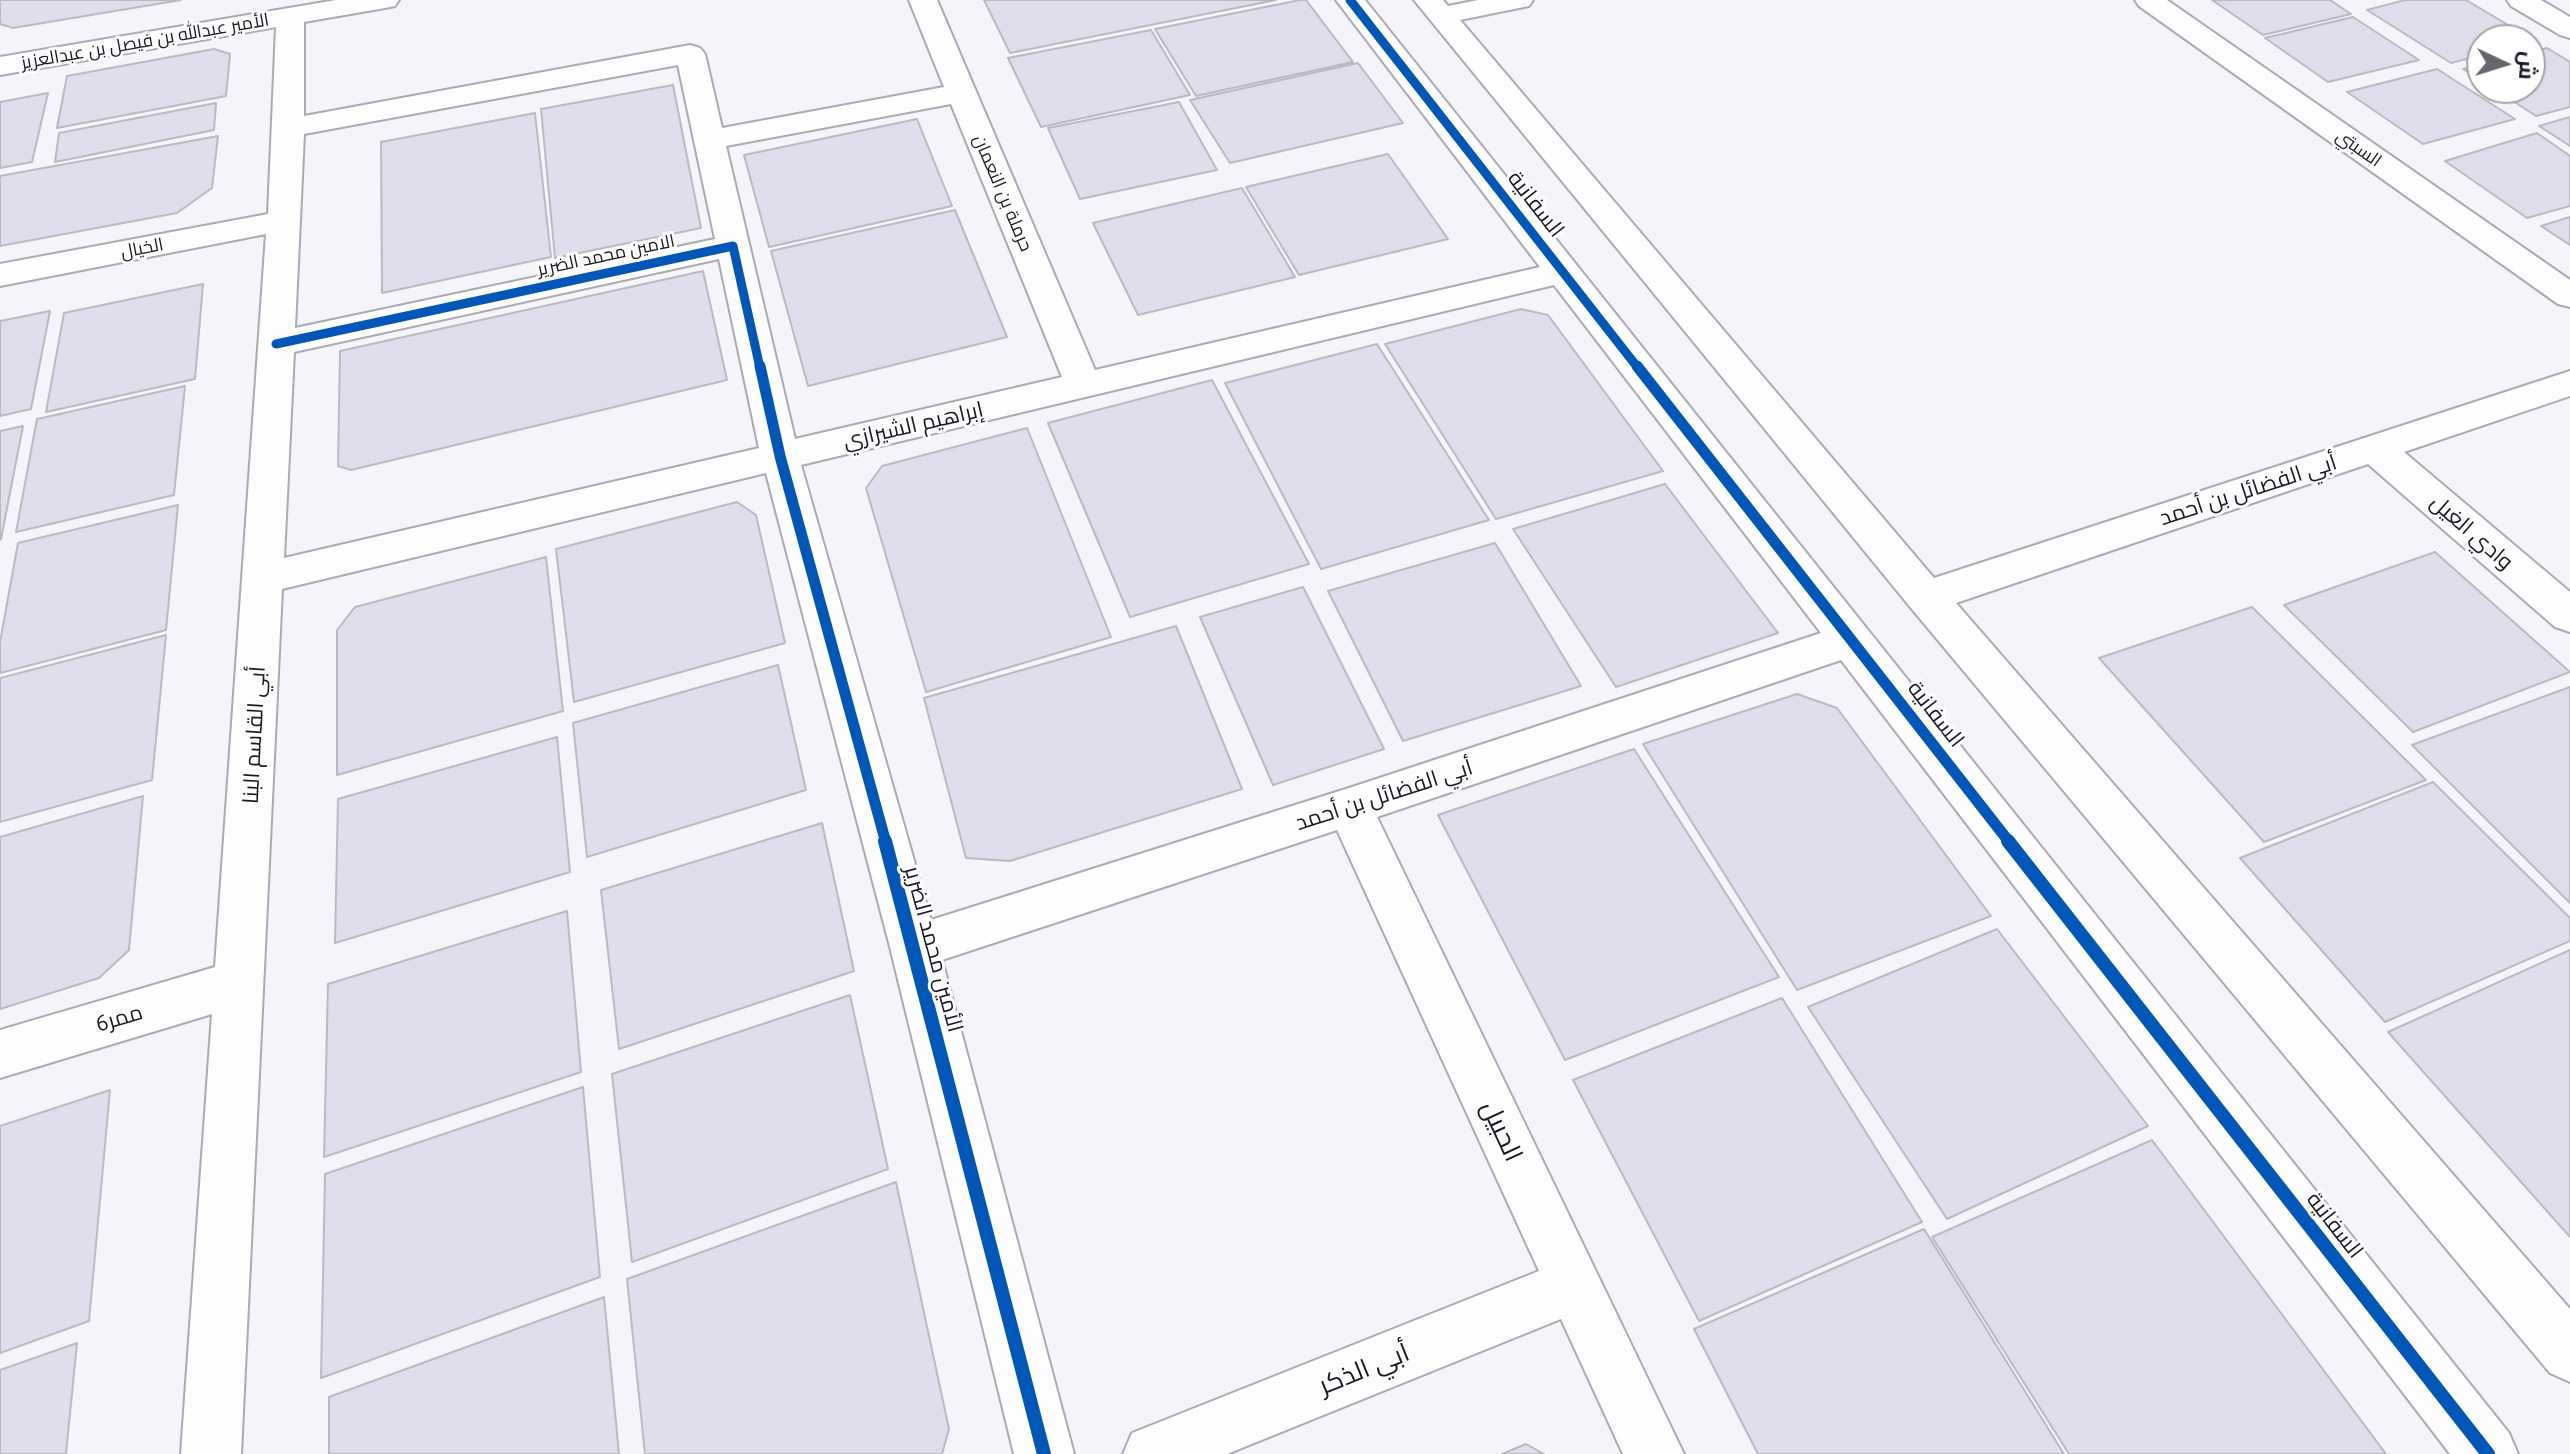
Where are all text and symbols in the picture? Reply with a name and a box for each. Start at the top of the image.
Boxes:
street label: الأمير عبدالله بن فيصل بن عبدالعزيز [19,9,271,73]
north arrow [2466,24,2546,104]
text: ش [2515,51,2542,81]
street label: السبتي [2332,125,2386,171]
street label: حرملة بن النعمان [969,131,1037,255]
street label: السفانية [1502,166,1570,242]
street label: الامين محمد الضرير [535,230,677,280]
street label: الخيال [119,233,165,263]
street label: إبراهيم الشيرازي [840,396,986,454]
street label: أبي الفضائل بن أحمد [2156,449,2340,531]
street label: وادي الغيل [2425,489,2519,575]
street label: أبي القاسم البنا [237,665,271,805]
street label: السفانية [1902,676,1970,752]
street label: أبي الفضائل بن أحمد [1292,754,1476,836]
street label: الأمين محمد الضرير [899,863,969,1035]
street label: ممر6 [92,999,146,1037]
street label: الحبيل [1474,1096,1530,1166]
street label: السفانية [2301,1187,2369,1263]
street label: أبي الذكر [1314,1337,1414,1401]

